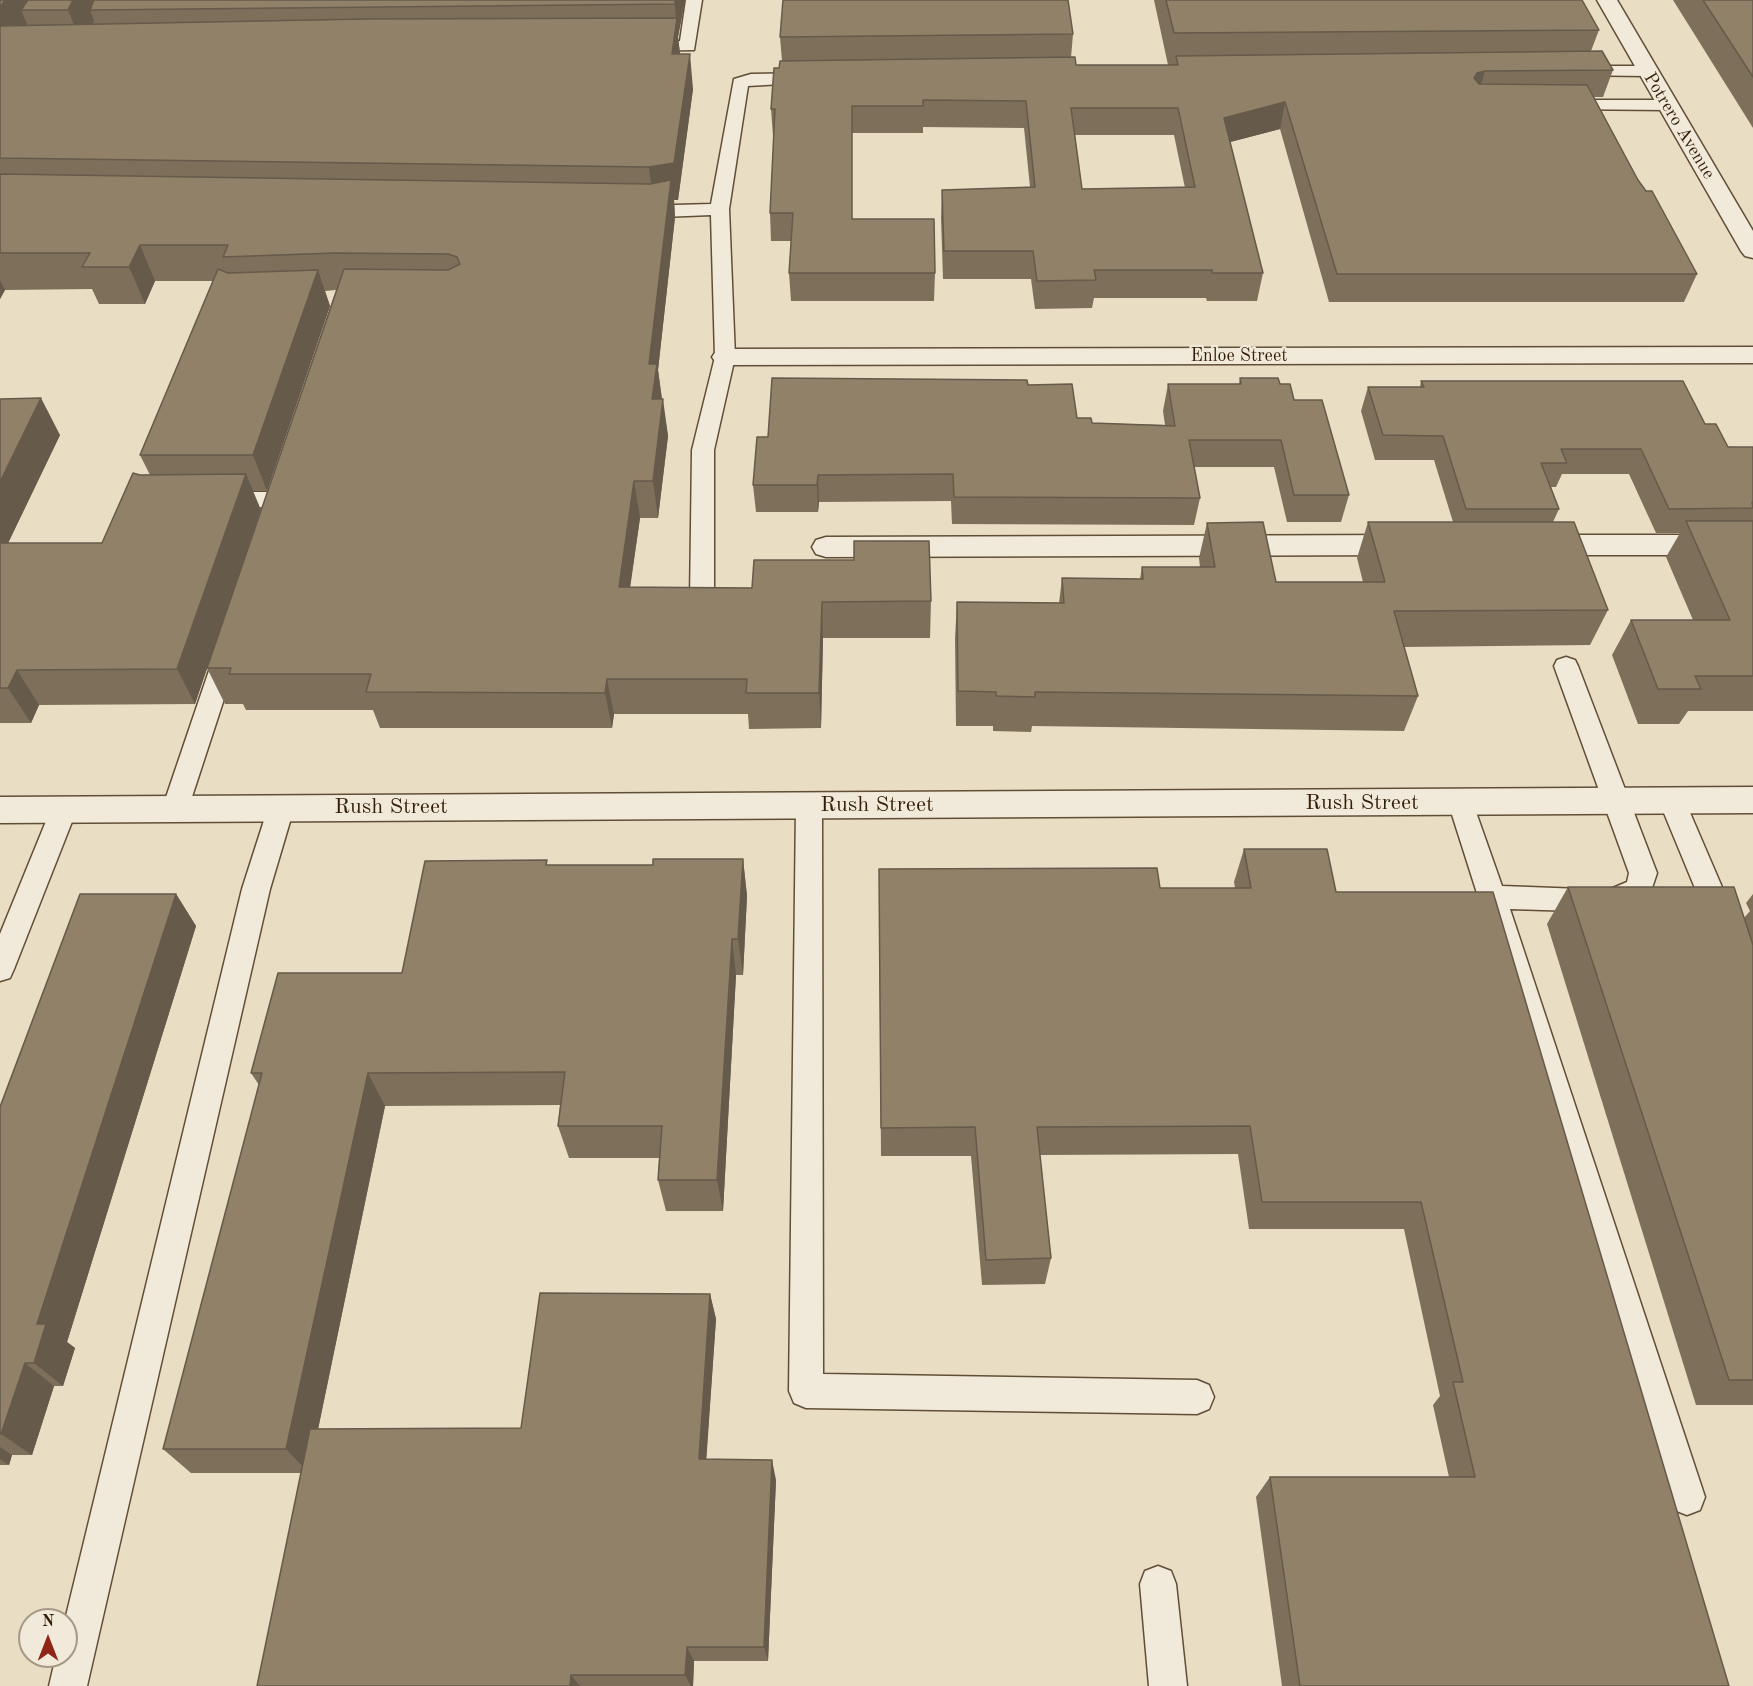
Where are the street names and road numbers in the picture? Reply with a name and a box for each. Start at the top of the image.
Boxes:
street label: Potrero Avenue [1639,69,1719,183]
street label: Enloe Street [1191,345,1287,367]
street label: Rush Street [1305,790,1419,816]
street label: Rush Street [820,792,934,818]
street label: Rush Street [334,794,448,820]

